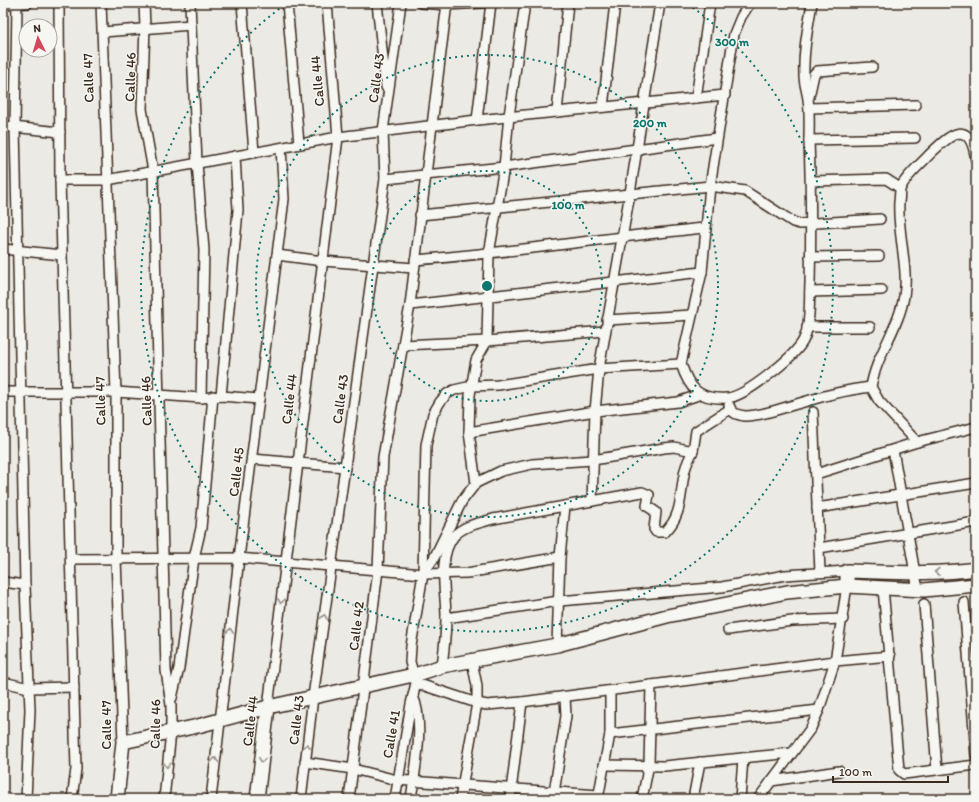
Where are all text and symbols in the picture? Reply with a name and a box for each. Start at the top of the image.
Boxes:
north arrow [18,18,58,58]
text: N [33,22,41,35]
text: 300 m [715,35,750,49]
street label: Calle 46 [121,52,140,102]
street label: Calle 43 [365,52,388,104]
street label: Calle 47 [79,53,98,103]
street label: Calle 44 [307,54,328,107]
text: 200 m [633,116,668,130]
text: 100 m [551,198,585,212]
centre of rings [480,279,494,293]
street label: Calle 44 [278,372,301,425]
street label: Calle 43 [329,373,352,425]
street label: Calle 47 [92,376,109,426]
street label: Calle 46 [137,376,156,426]
street label: Calle 45 [225,446,248,498]
one-way arrow [934,568,940,576]
one-way arrow [277,598,286,604]
street label: Calle 42 [345,600,368,652]
one-way arrow [319,614,328,621]
one-way arrow [225,628,234,634]
street label: Calle 44 [239,694,262,747]
street label: Calle 43 [285,694,308,746]
street label: Calle 46 [147,699,164,749]
street label: Calle 47 [98,700,115,750]
street label: Calle 41 [379,708,404,760]
one-way arrow [302,743,311,749]
one-way arrow [211,757,220,763]
one-way arrow [257,757,266,763]
scale bar [833,758,948,784]
one-way arrow [163,762,172,768]
text: 100 m [839,765,872,779]

